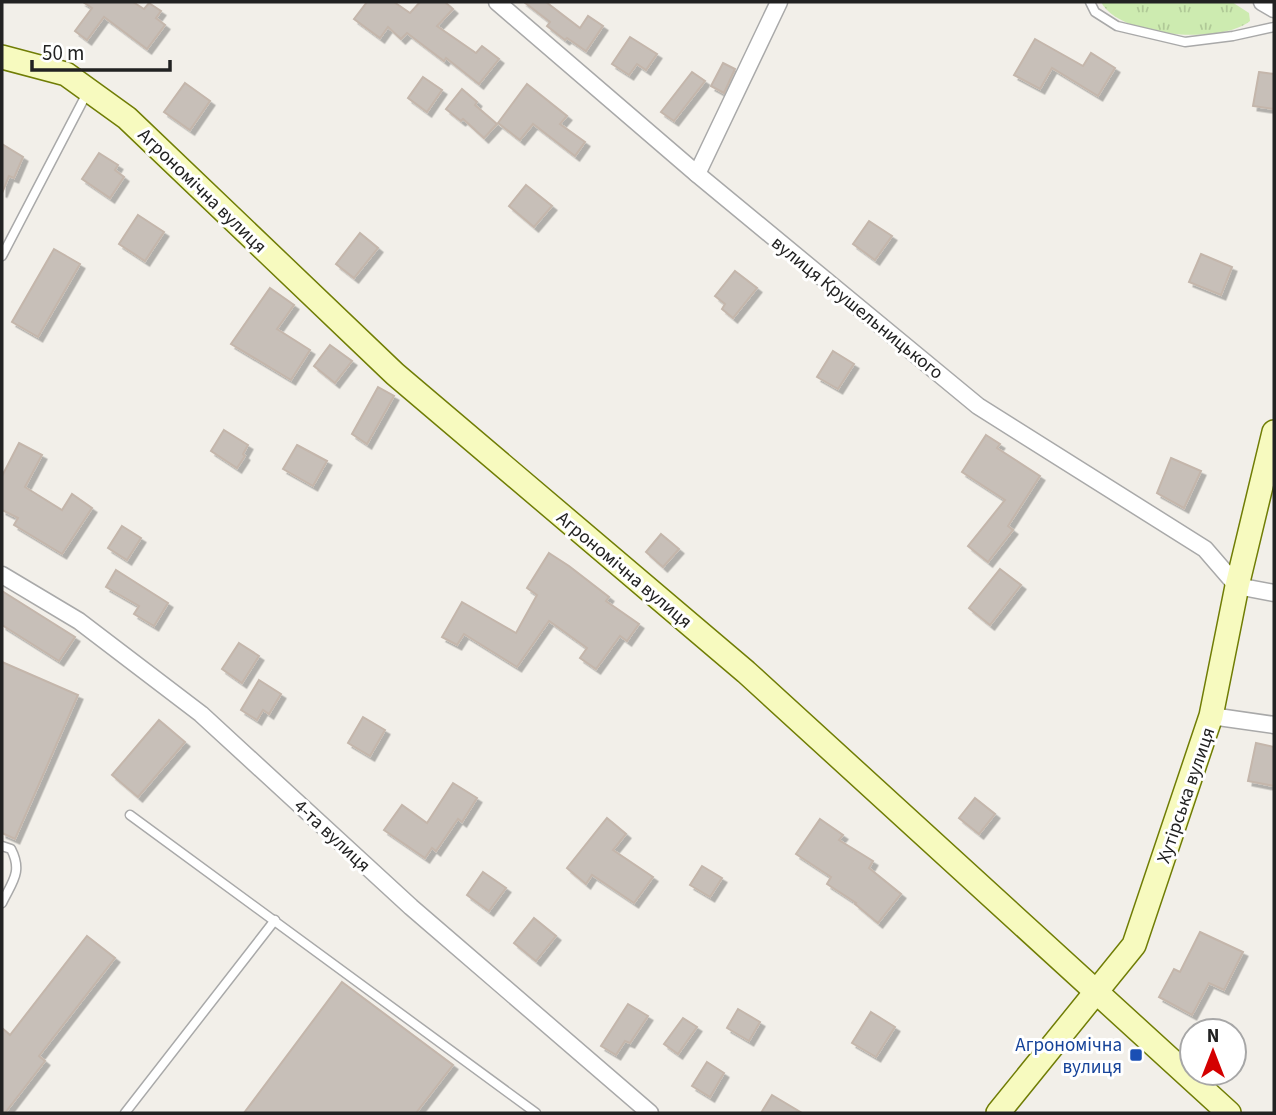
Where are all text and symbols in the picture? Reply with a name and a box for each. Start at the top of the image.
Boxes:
scale bar [32,28,170,72]
text: 50 m [42,38,84,68]
street label: Агрономічна вулиця [131,122,272,260]
street label: вулиця Крушельницького [765,230,949,386]
street label: Агрономічна вулиця [550,505,698,635]
street label: Хутірська вулиця [1150,724,1222,867]
street label: 4-та вулиця [288,793,376,879]
north arrow [1178,1017,1248,1087]
text: N [1207,1023,1219,1050]
place label: Агрономічна вулиця [1015,1032,1122,1081]
marker: Агрономічна вулиця [1128,1047,1144,1063]

